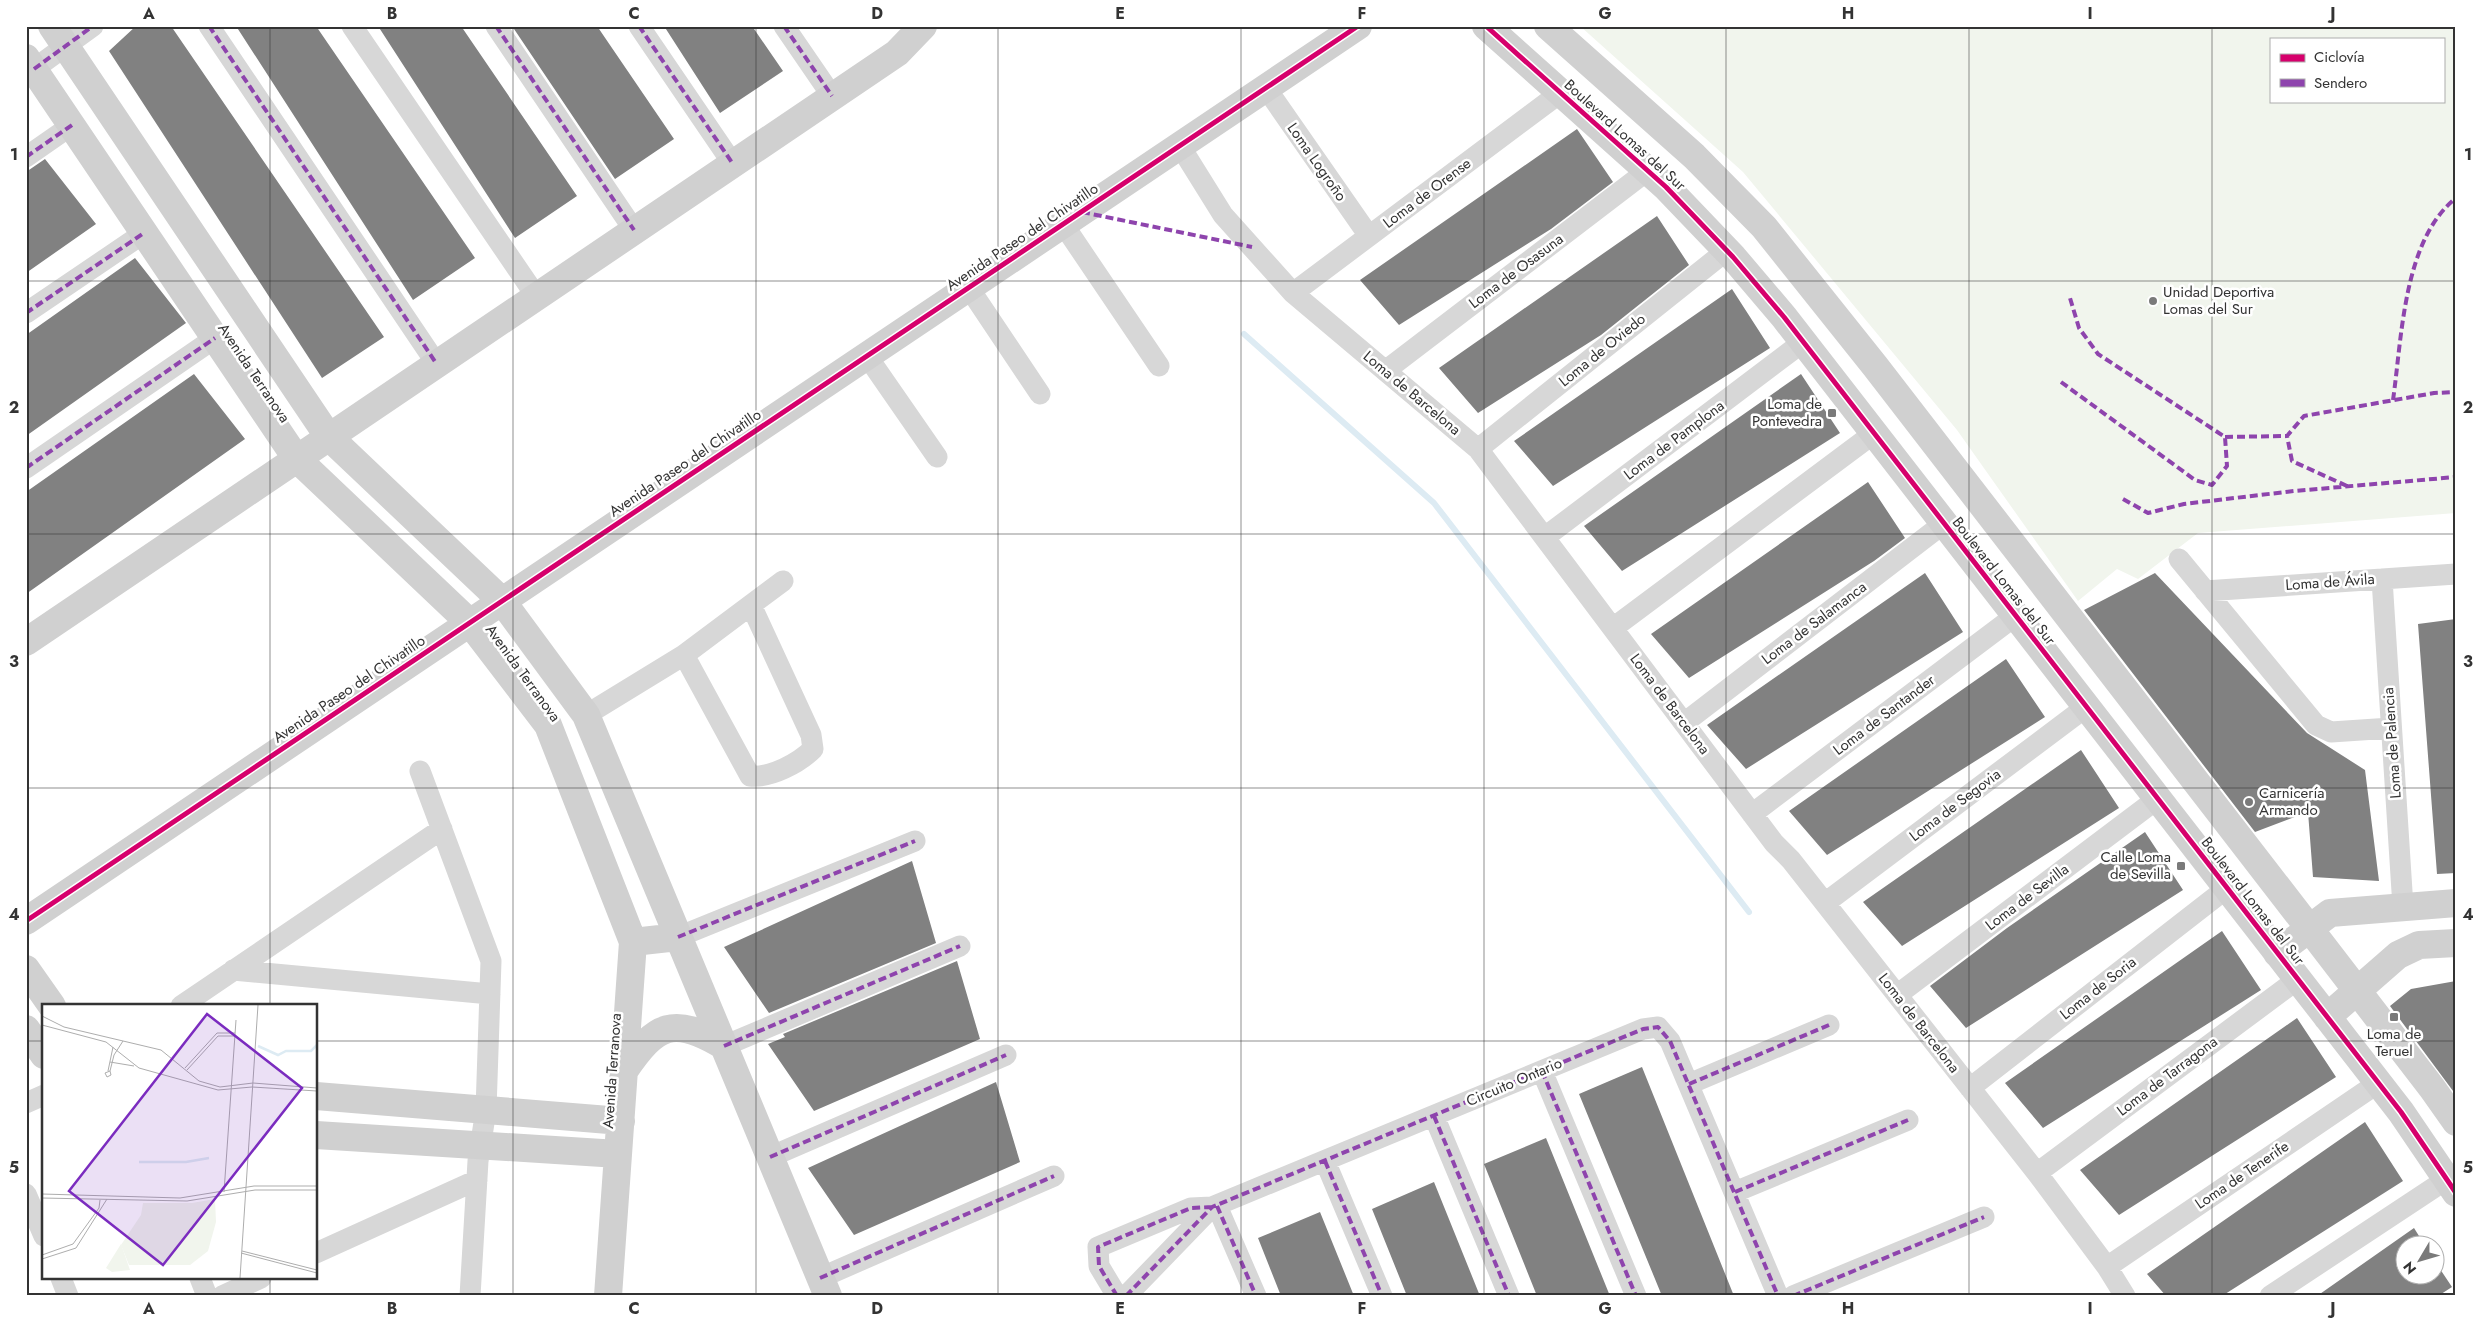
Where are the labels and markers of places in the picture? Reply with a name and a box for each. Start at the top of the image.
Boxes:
place label: Unidad Deportiva Lomas del Sur [2163,281,2274,320]
marker: Unidad Deportiva Lomas del Sur [2147,295,2159,307]
place label: Loma de Pontevedra [1752,393,1822,432]
marker: Loma de Pontevedra [1826,407,1838,419]
place label: Carnicería Armando [2259,782,2325,821]
marker: Carnicería Armando [2243,796,2255,808]
place label: Calle Loma de Sevilla [2101,846,2171,885]
marker: Calle Loma de Sevilla [2175,860,2187,872]
marker: Loma de Teruel [2388,1011,2400,1023]
place label: Loma de Teruel [2367,1023,2422,1062]

